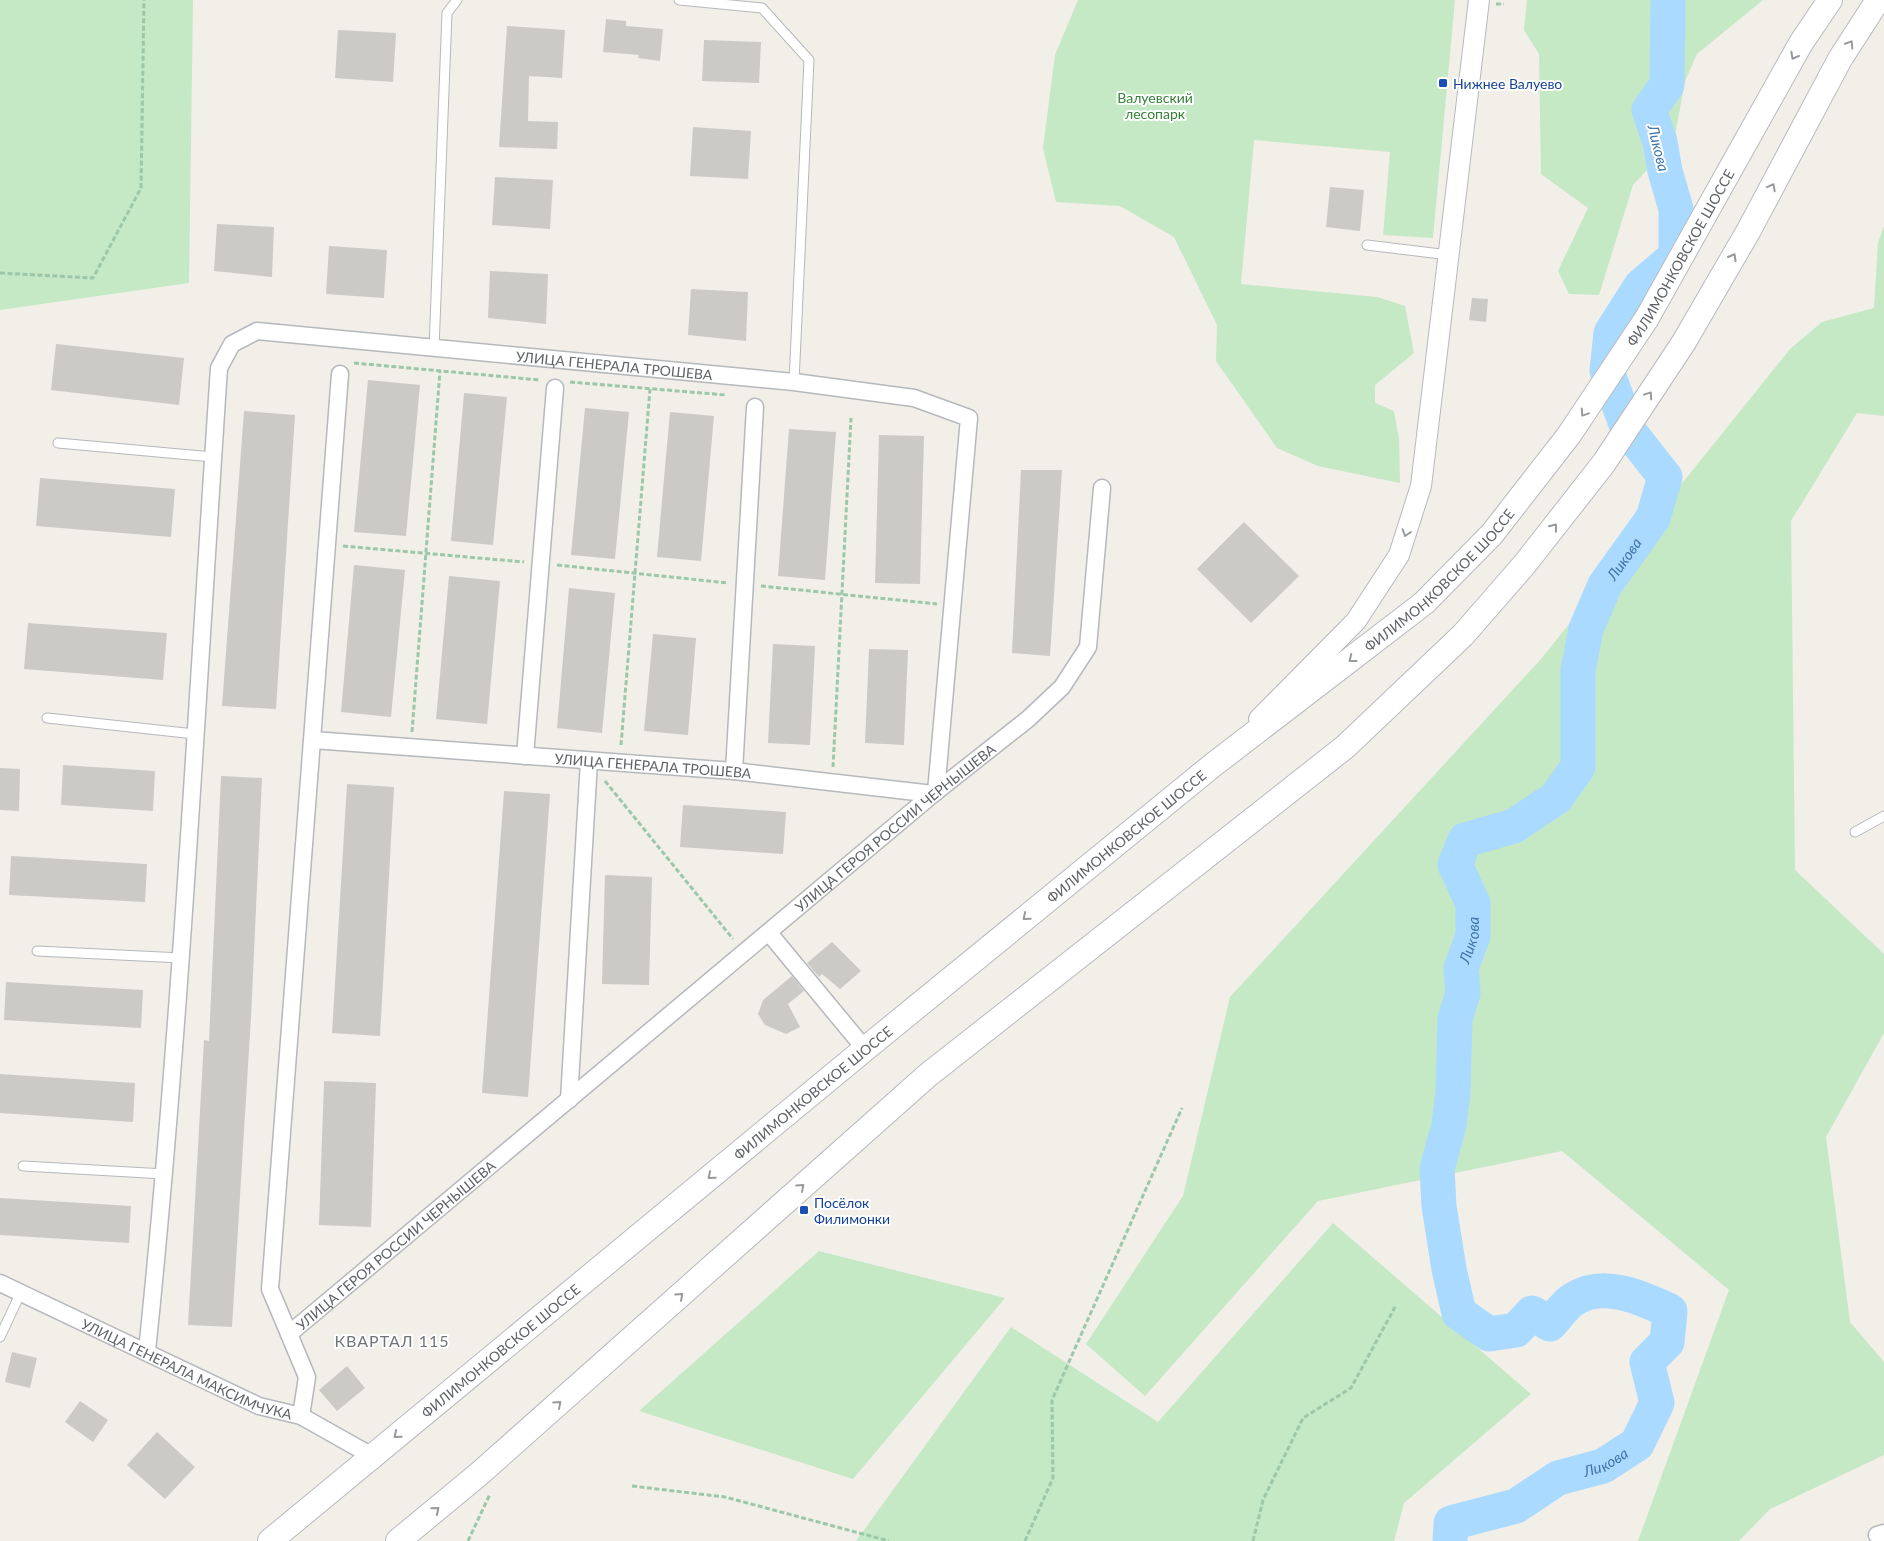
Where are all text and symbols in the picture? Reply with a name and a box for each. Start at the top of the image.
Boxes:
one-way arrow [1843,40,1853,49]
one-way arrow [1791,51,1801,60]
place label: Нижнее Валуево [1453,75,1562,92]
marker: Нижнее Валуево [1437,77,1449,89]
park label: Валуевский лесопарк [1117,89,1193,122]
water label: Ликова [1644,122,1674,174]
street label: ФИЛИМОНКОВСКОЕ ШОССЕ [1622,166,1737,349]
one-way arrow [1766,183,1776,192]
one-way arrow [1727,253,1737,262]
street label: УЛИЦА ГЕНЕРАЛА ТРОШЕВА [515,347,714,383]
one-way arrow [1643,392,1652,401]
one-way arrow [1581,407,1590,417]
street label: ФИЛИМОНКОВСКОЕ ШОССЕ [1360,505,1517,655]
one-way arrow [1548,523,1557,533]
one-way arrow [1402,528,1412,536]
water label: Ликова [1602,534,1645,584]
one-way arrow [1348,654,1357,663]
street label: УЛИЦА ГЕРОЯ РОССИИ ЧЕРНЫШЕВА [791,739,999,915]
street label: УЛИЦА ГЕНЕРАЛА ТРОШЕВА [554,749,753,782]
street label: ФИЛИМОНКОВСКОЕ ШОССЕ [1043,766,1209,906]
one-way arrow [1023,912,1032,921]
water label: Ликова [1454,916,1482,967]
street label: ФИЛИМОНКОВСКОЕ ШОССЕ [730,1022,895,1163]
street label: УЛИЦА ГЕРОЯ РОССИИ ЧЕРНЫШЕВА [292,1156,499,1333]
one-way arrow [708,1170,717,1179]
one-way arrow [796,1184,805,1193]
place label: Посёлок Филимонки [814,1194,890,1227]
marker: Посёлок Филимонки [798,1204,810,1216]
street label: ФИЛИМОНКОВСКОЕ ШОССЕ [418,1280,583,1421]
one-way arrow [674,1292,683,1301]
street label: УЛИЦА ГЕНЕРАЛА МАКСИМЧУКА [79,1315,294,1422]
district label: КВАРТАЛ 115 [334,1331,450,1350]
one-way arrow [553,1400,562,1409]
one-way arrow [394,1430,403,1438]
water label: Ликова [1580,1443,1631,1480]
one-way arrow [430,1507,439,1516]

